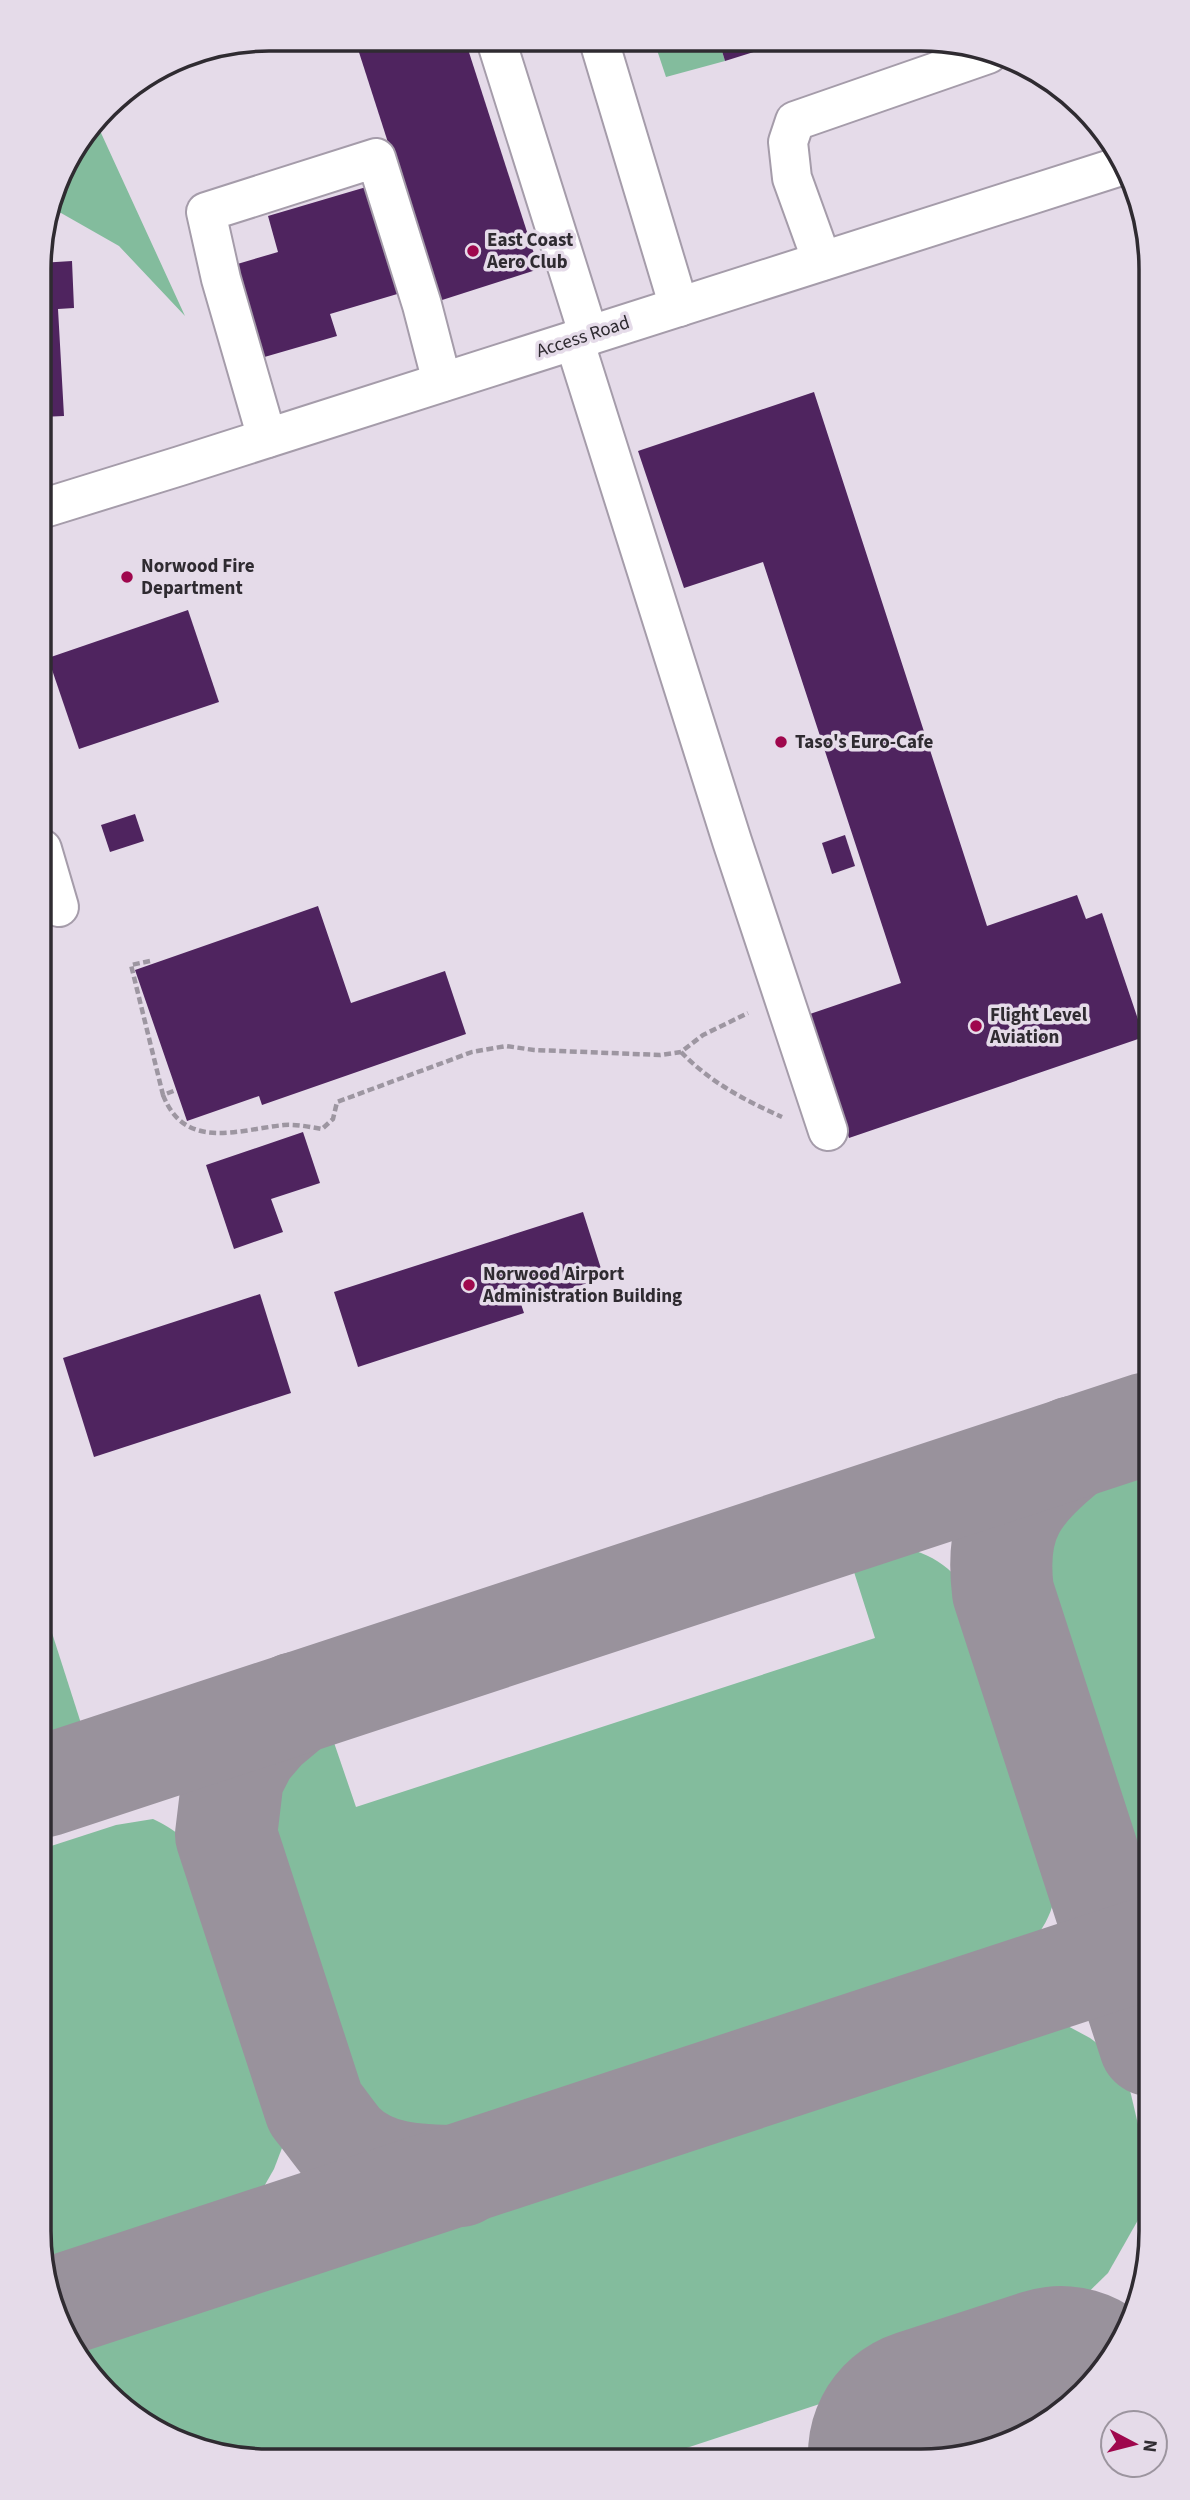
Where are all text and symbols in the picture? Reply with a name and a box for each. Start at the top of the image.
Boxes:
place label: East Coast Aero Club [486,227,573,276]
marker: East Coast Aero Club [465,243,481,259]
street label: Access Road [533,309,633,365]
place label: Norwood Fire Department [141,553,255,602]
marker: Norwood Fire Department [119,569,135,585]
place label: Taso's Euro-Cafe [795,729,933,756]
marker: Taso's Euro-Cafe [773,734,789,750]
place label: Flight Level Aviation [989,1002,1088,1051]
marker: Flight Level Aviation [968,1018,984,1034]
place label: Norwood Airport Administration Building [482,1261,682,1310]
marker: Norwood Airport Administration Building [461,1277,477,1293]
north arrow [1099,2409,1169,2479]
text: N [1135,2438,1164,2454]

